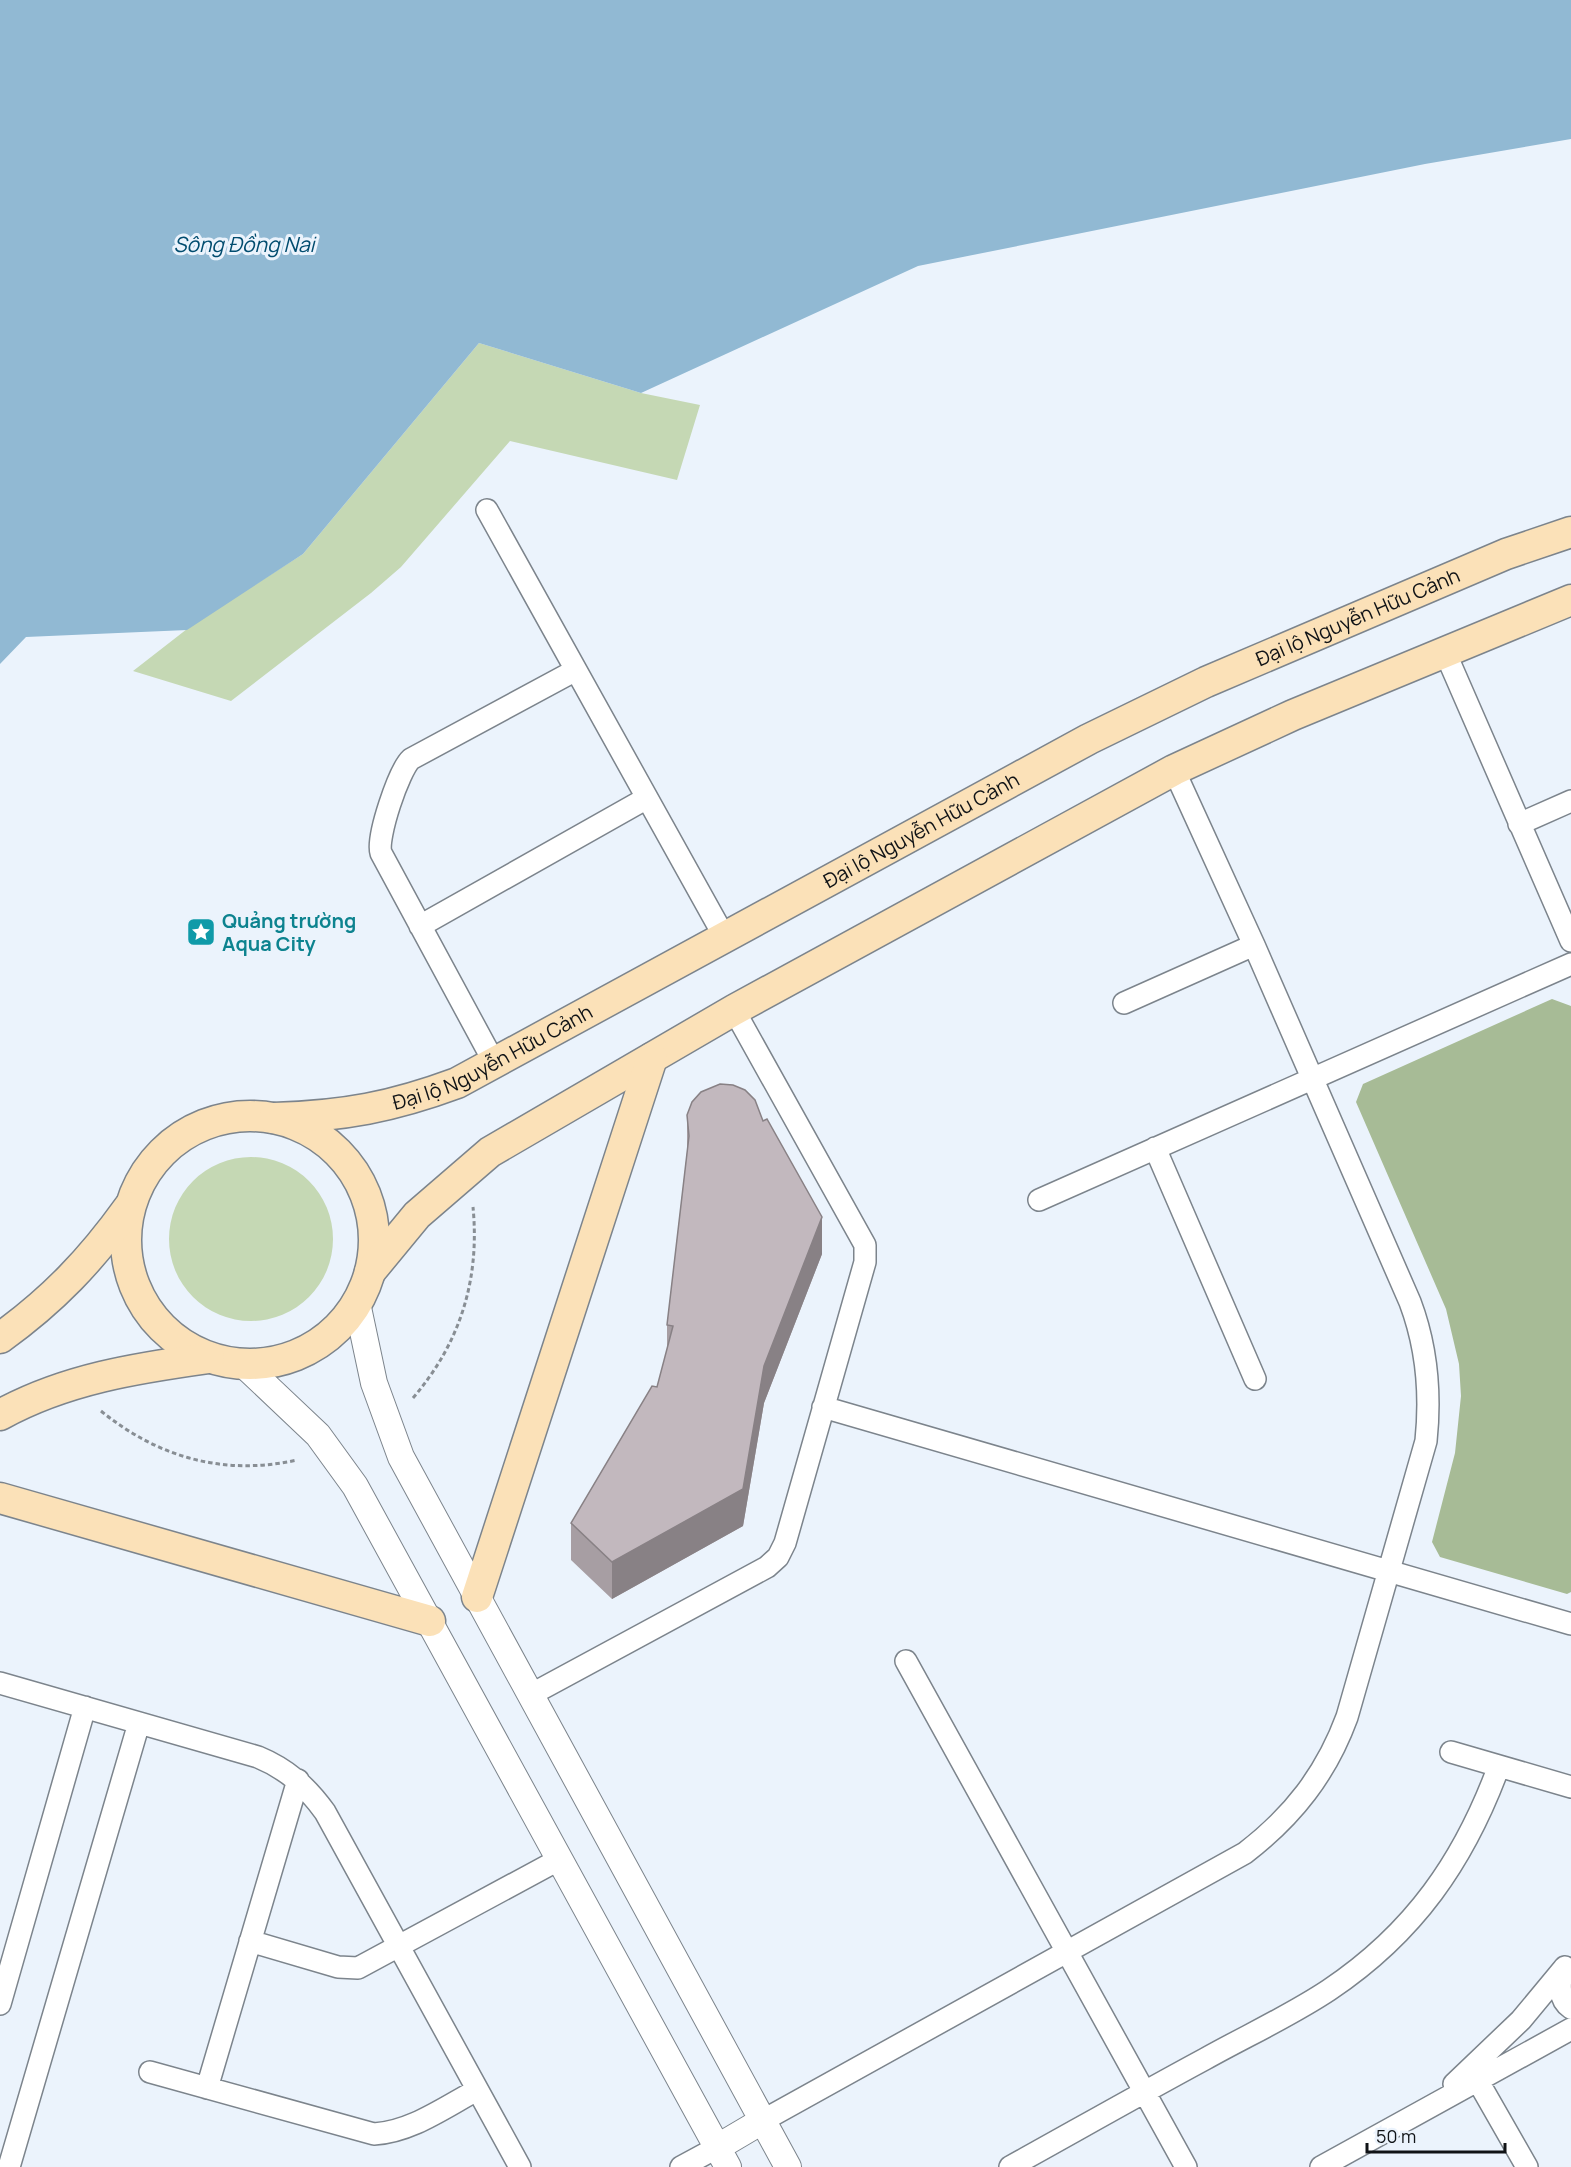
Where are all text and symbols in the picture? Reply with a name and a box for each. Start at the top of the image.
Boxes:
water label: Sông Đồng Nai [174,230,318,258]
street label: Đại lộ Nguyễn Hữu Cảnh [1251,561,1464,672]
street label: Đại lộ Nguyễn Hữu Cảnh [818,766,1024,894]
place label: Quảng trường Aqua City [222,907,356,957]
place icon: Quảng trường Aqua City [185,916,217,948]
street label: Đại lộ Nguyễn Hữu Cảnh [390,998,597,1116]
scale bar [1367,2116,1505,2154]
text: 50 m [1376,2124,1416,2148]

